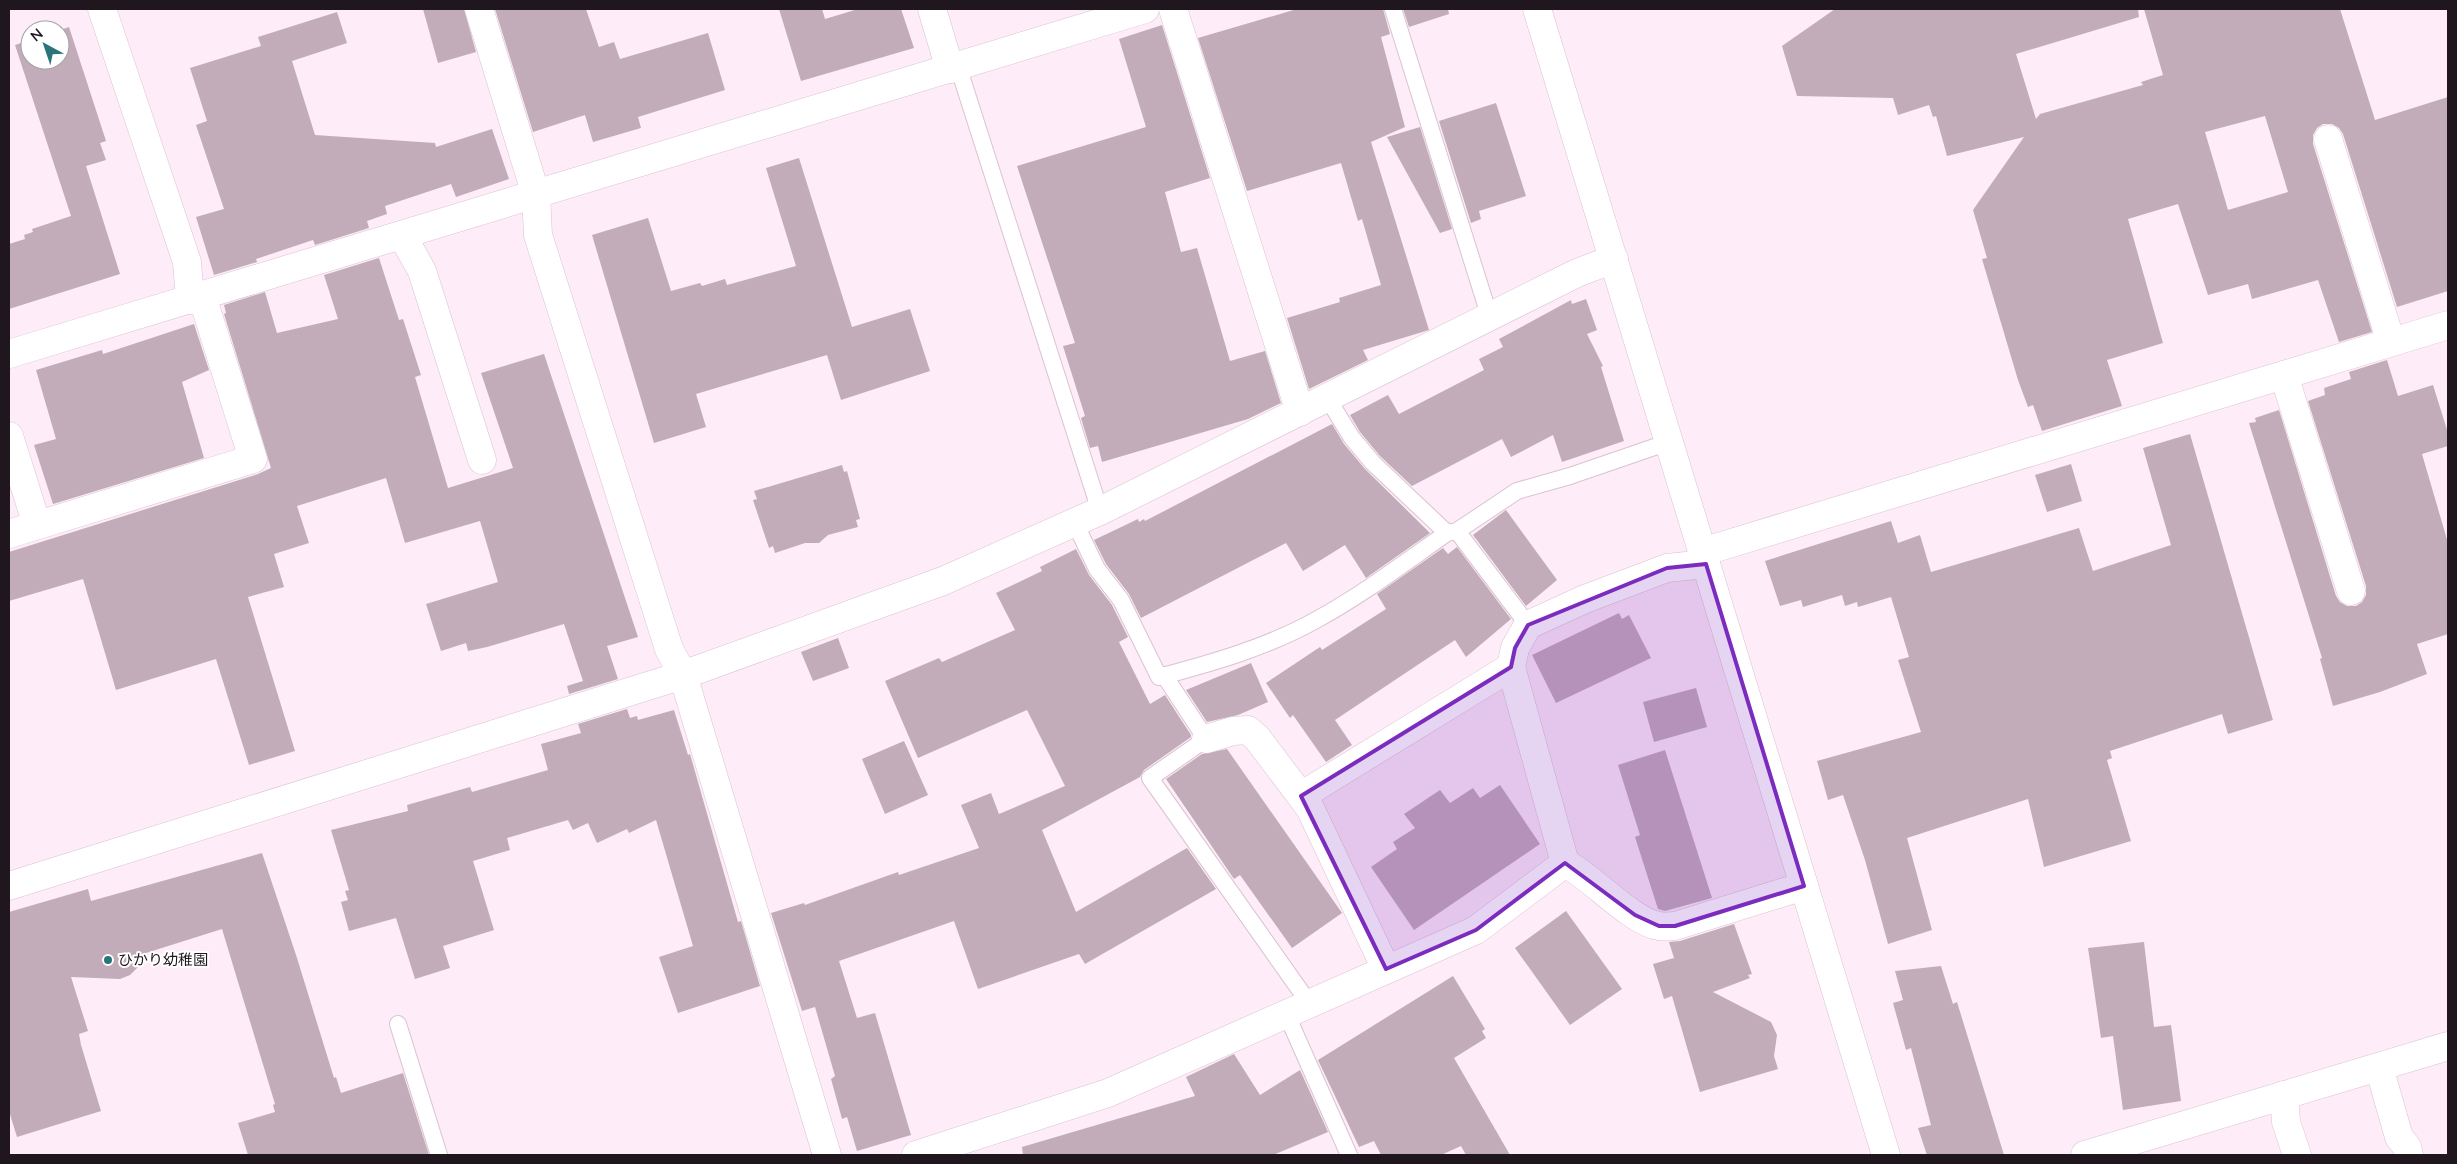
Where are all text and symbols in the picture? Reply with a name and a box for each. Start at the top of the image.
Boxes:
north arrow [20,20,70,70]
text: N [27,25,46,45]
place label: ひかり幼稚園 [118,950,208,968]
marker: ひかり幼稚園 [102,954,114,966]

